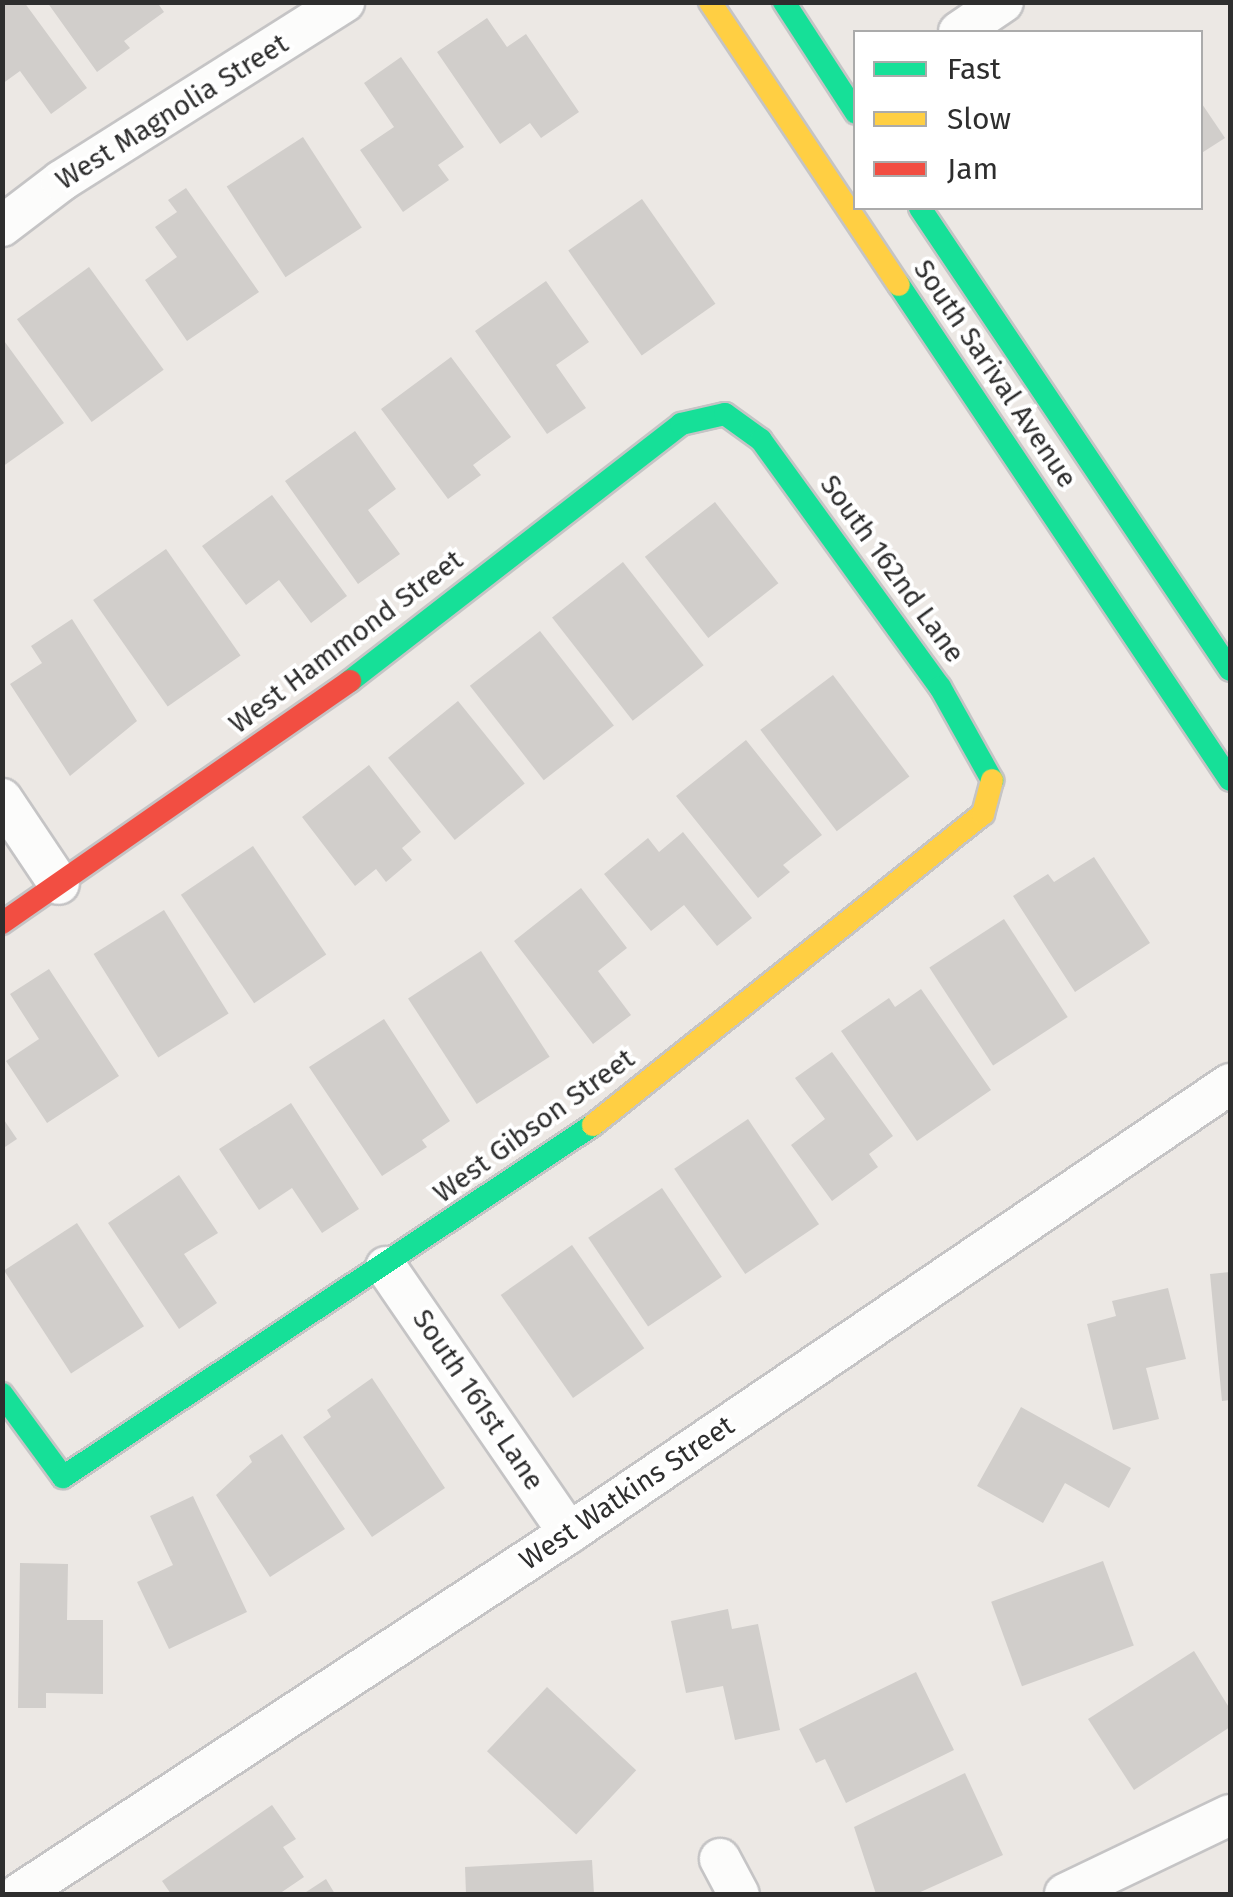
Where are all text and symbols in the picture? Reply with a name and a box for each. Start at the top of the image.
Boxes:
street label: West Magnolia Street [50,27,294,197]
legend [853,30,1203,210]
text: Fast [947,51,1001,87]
text: Slow [947,101,1011,137]
text: Jam [947,151,998,187]
street label: South Sarival Avenue [906,254,1084,494]
street label: South 162nd Lane [813,469,971,669]
street label: West Hammond Street [223,543,469,741]
street label: West Gibson Street [427,1042,641,1210]
street label: South 161st Lane [405,1303,551,1497]
street label: West Watkins Street [513,1409,741,1577]

